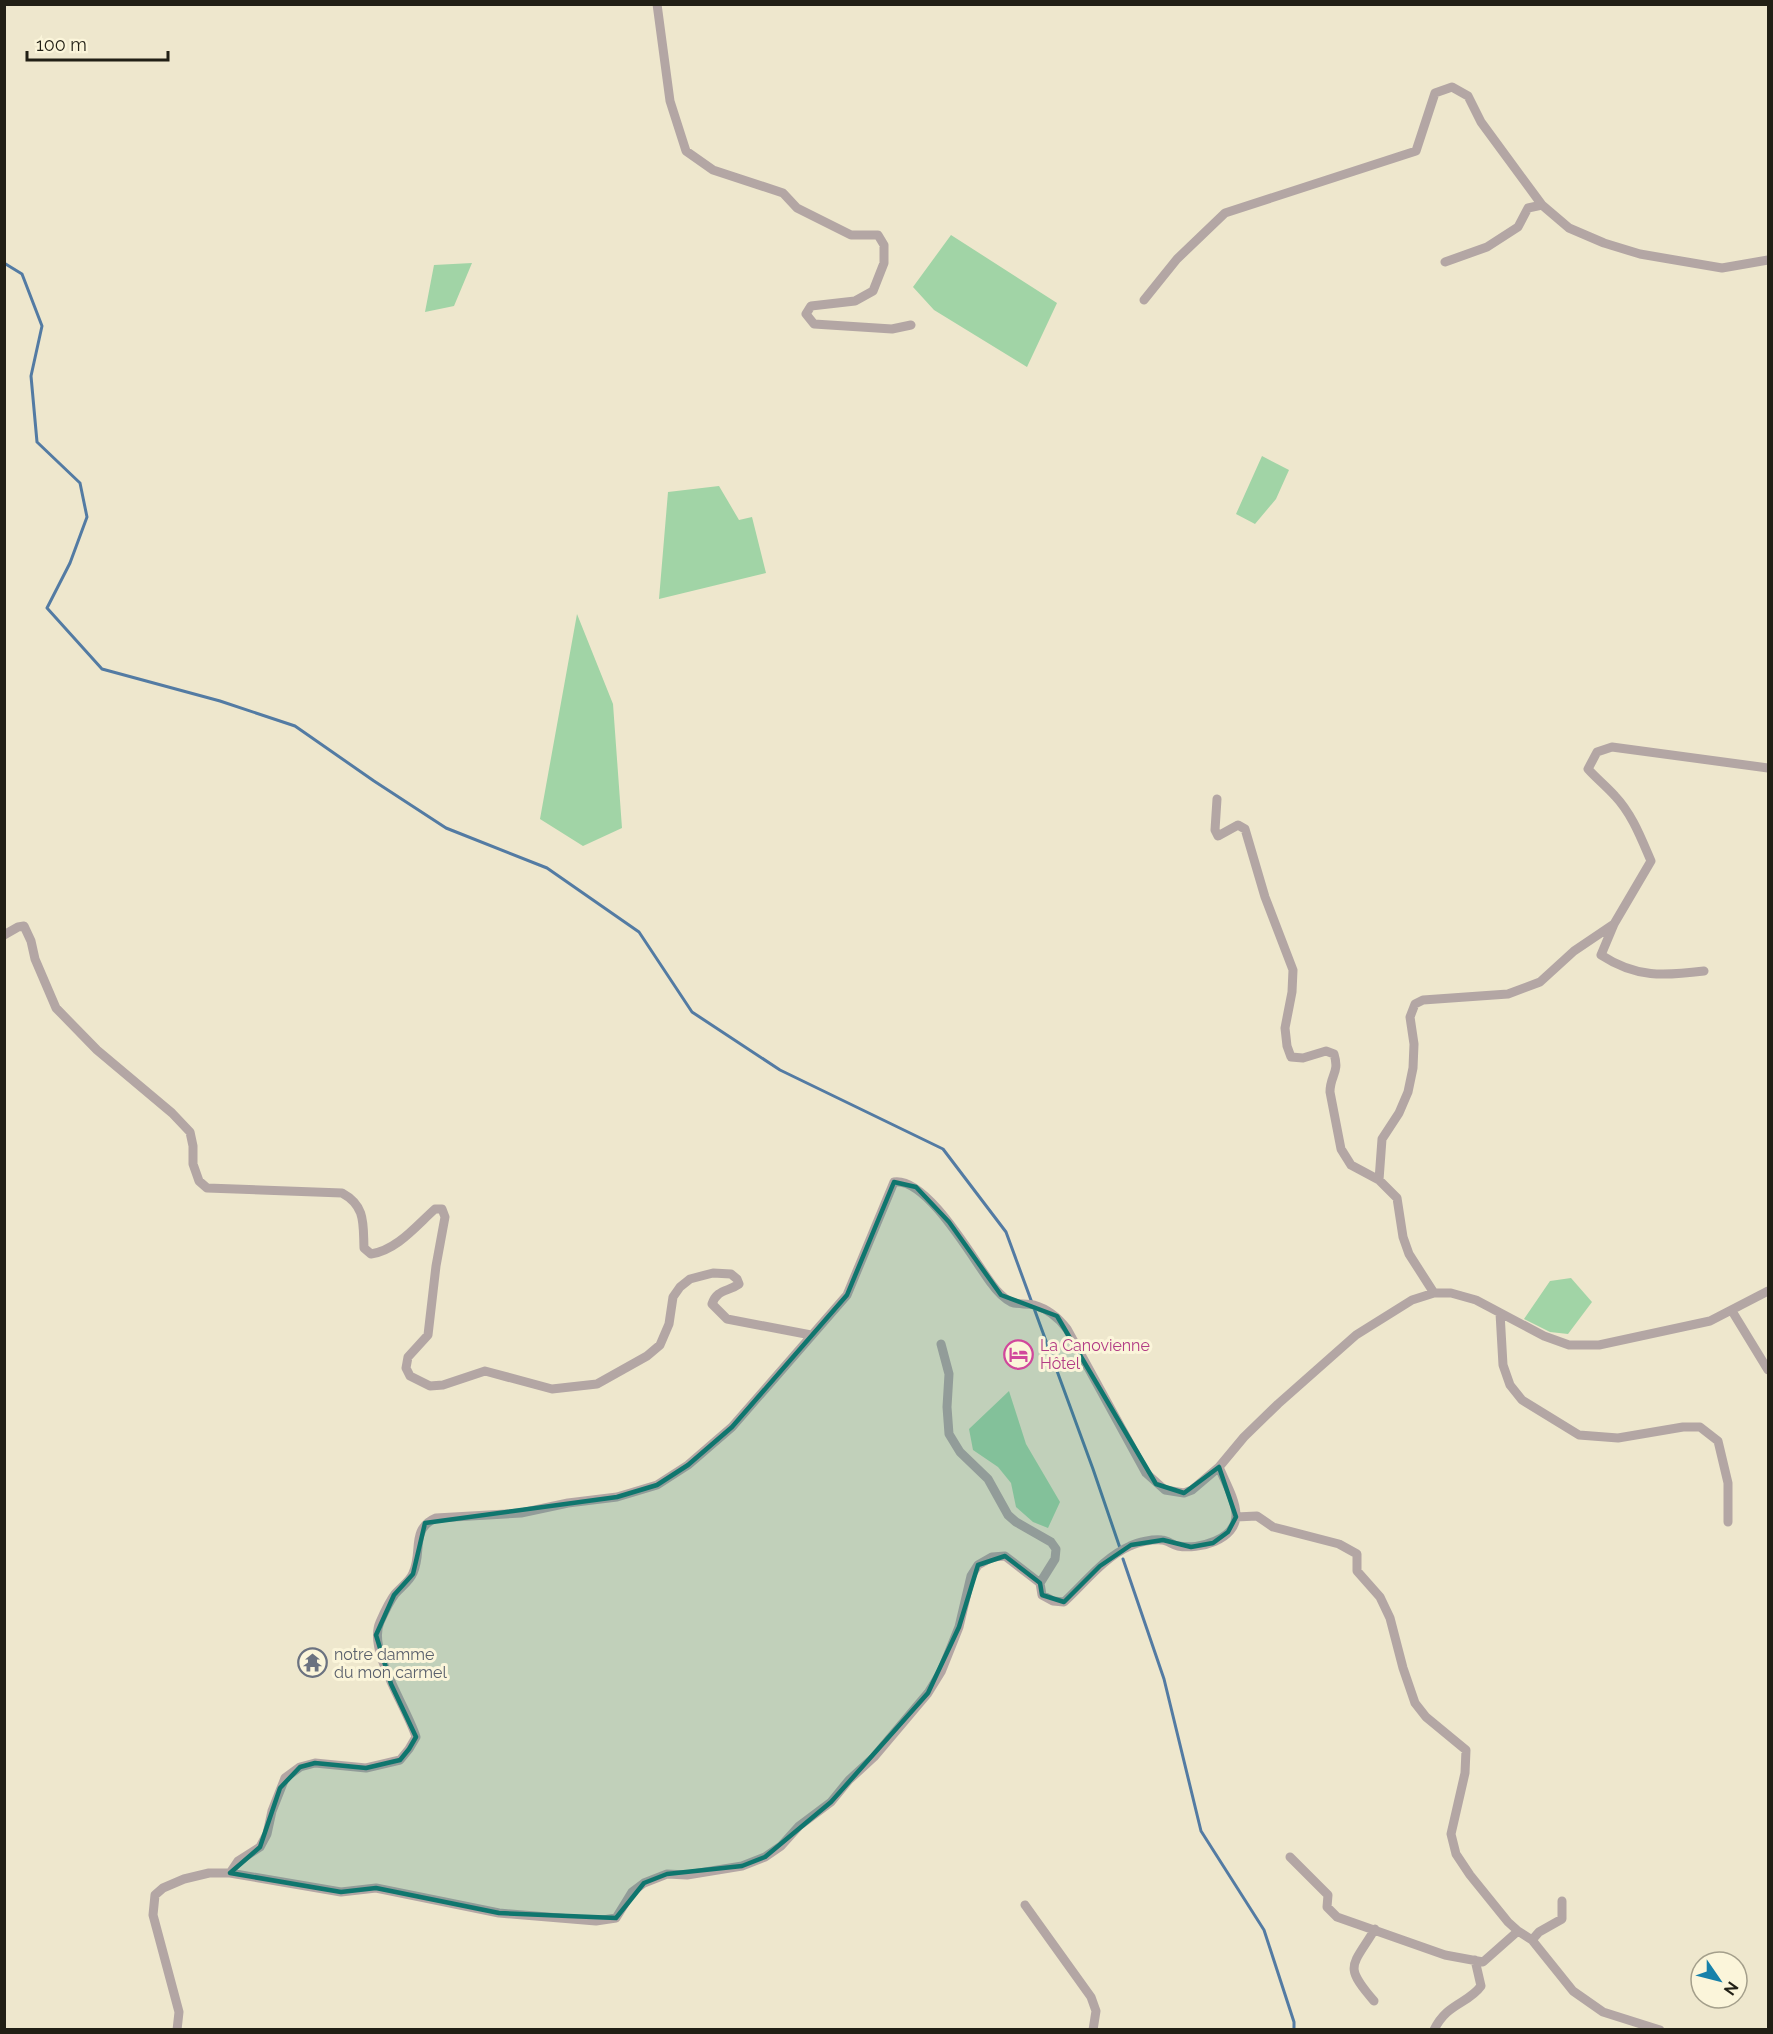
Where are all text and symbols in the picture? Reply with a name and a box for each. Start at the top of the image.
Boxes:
scale bar [27,24,168,62]
text: 100 m [36,34,87,55]
place label: La Canovienne Hôtel [1040,1336,1150,1373]
hotel icon: La Canovienne Hôtel [1003,1338,1035,1370]
place label: notre damme du mon carmel [334,1645,447,1682]
temple icon: notre damme du mon carmel [297,1647,329,1679]
north arrow [1689,1950,1749,2010]
text: N [1720,1978,1742,1999]

